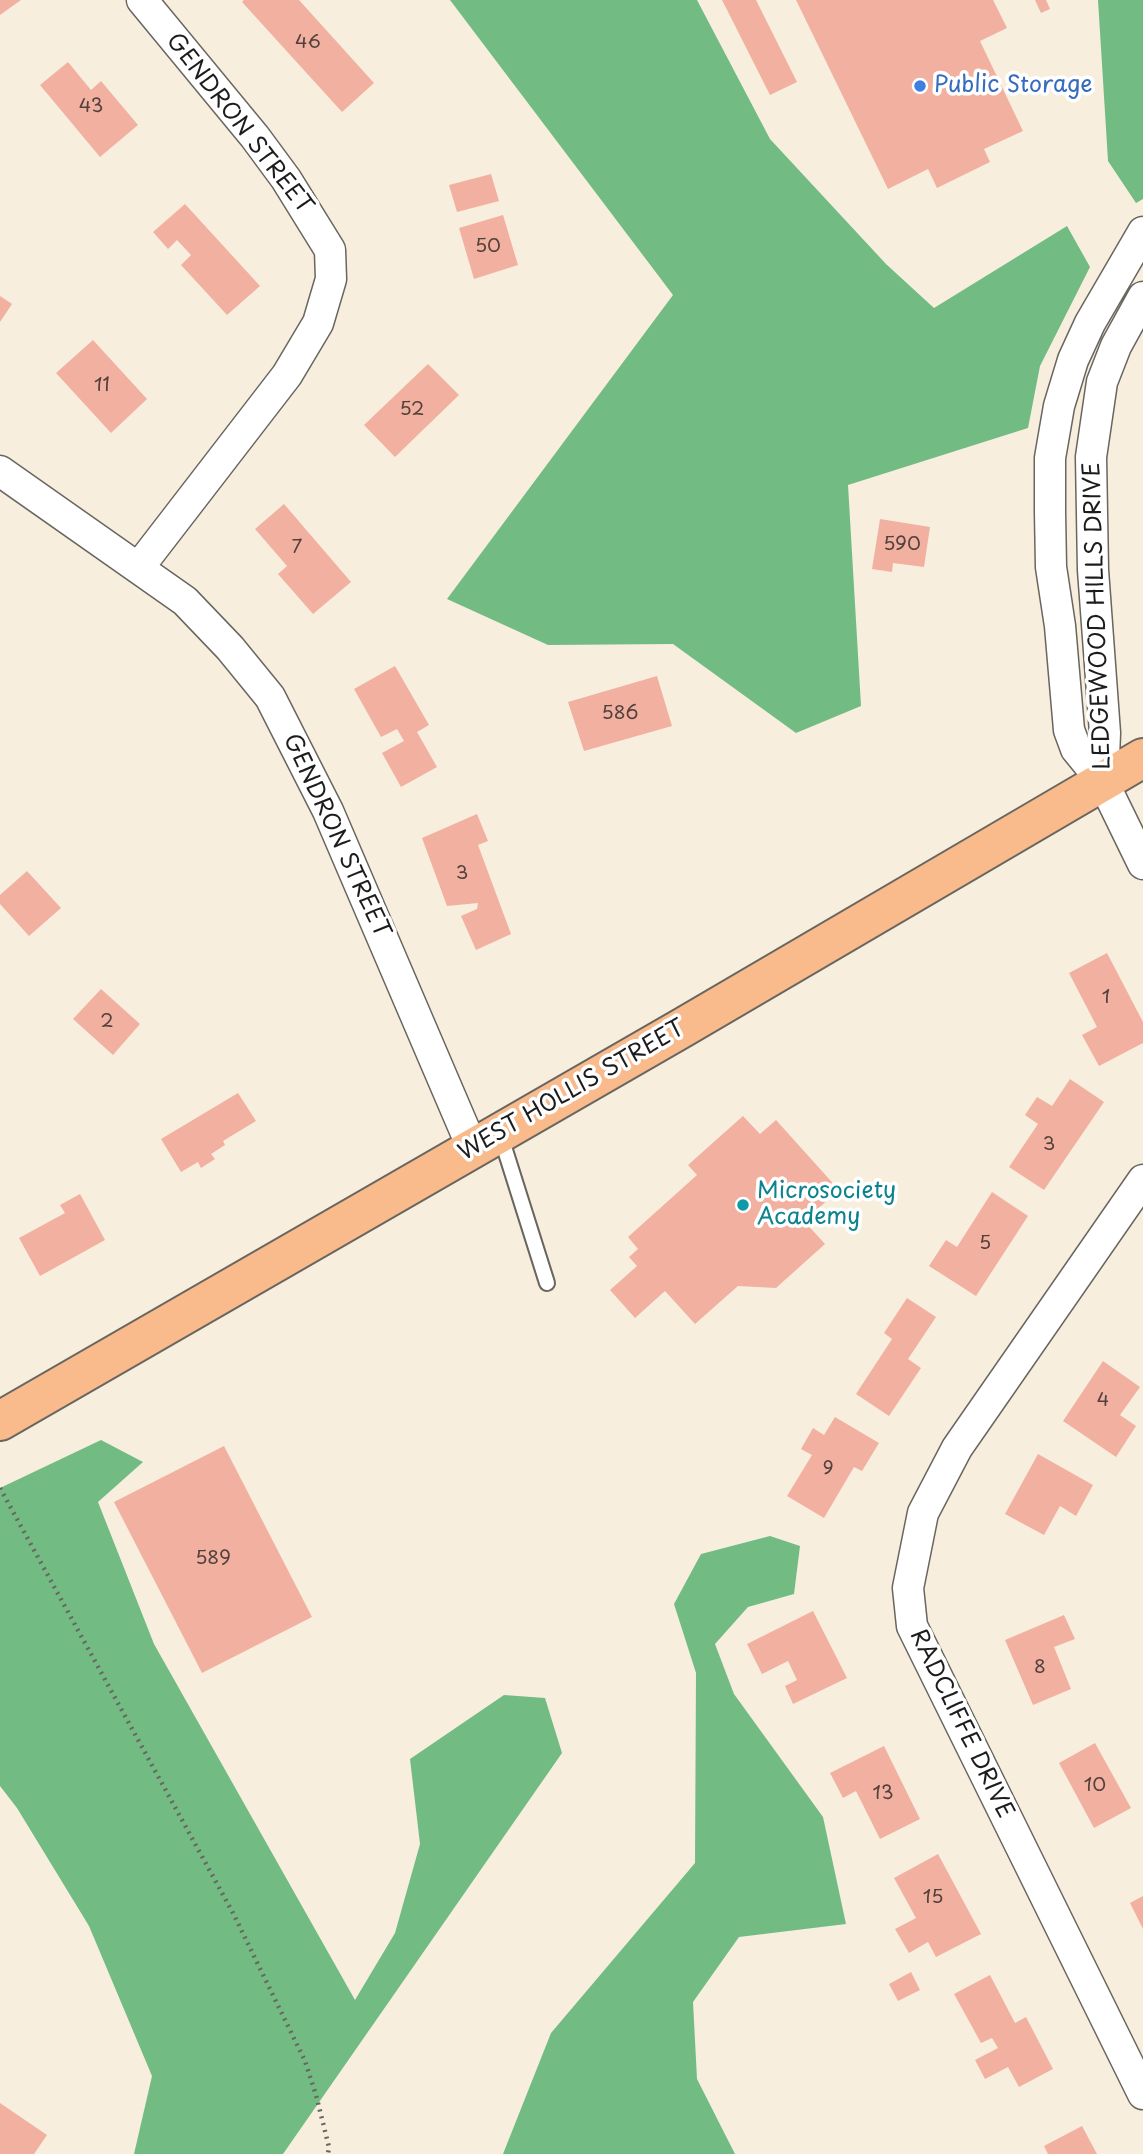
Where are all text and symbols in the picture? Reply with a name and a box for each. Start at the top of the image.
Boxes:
street label: GENDRON STREET [160,28,318,220]
house number: 46 [295,32,321,54]
place label: Public Storage [934,72,1092,100]
marker: Public Storage [912,78,928,94]
house number: 43 [79,96,103,118]
house number: 50 [475,236,501,258]
house number: 11 [94,375,110,397]
house number: 52 [399,399,425,421]
street label: LEDGEWOOD HILLS DRIVE [1079,462,1117,770]
house number: 590 [883,534,921,556]
house number: 7 [292,537,302,559]
house number: 586 [602,703,638,725]
street label: GENDRON STREET [277,730,395,942]
house number: 3 [456,863,468,885]
house number: 1 [1102,987,1110,1009]
house number: 2 [100,1011,114,1033]
street label: WEST HOLLIS STREET [454,1015,690,1167]
house number: 3 [1043,1134,1055,1156]
place label: Microsociety Academy [757,1178,896,1232]
marker: Microsociety Academy [735,1197,751,1213]
house number: 5 [979,1233,991,1255]
house number: 4 [1097,1390,1109,1412]
house number: 9 [822,1458,834,1480]
house number: 589 [195,1548,231,1570]
street label: RADCLIFFE DRIVE [903,1625,1019,1823]
house number: 8 [1034,1657,1046,1679]
house number: 10 [1084,1775,1106,1797]
house number: 13 [872,1783,894,1805]
house number: 15 [923,1887,943,1909]

